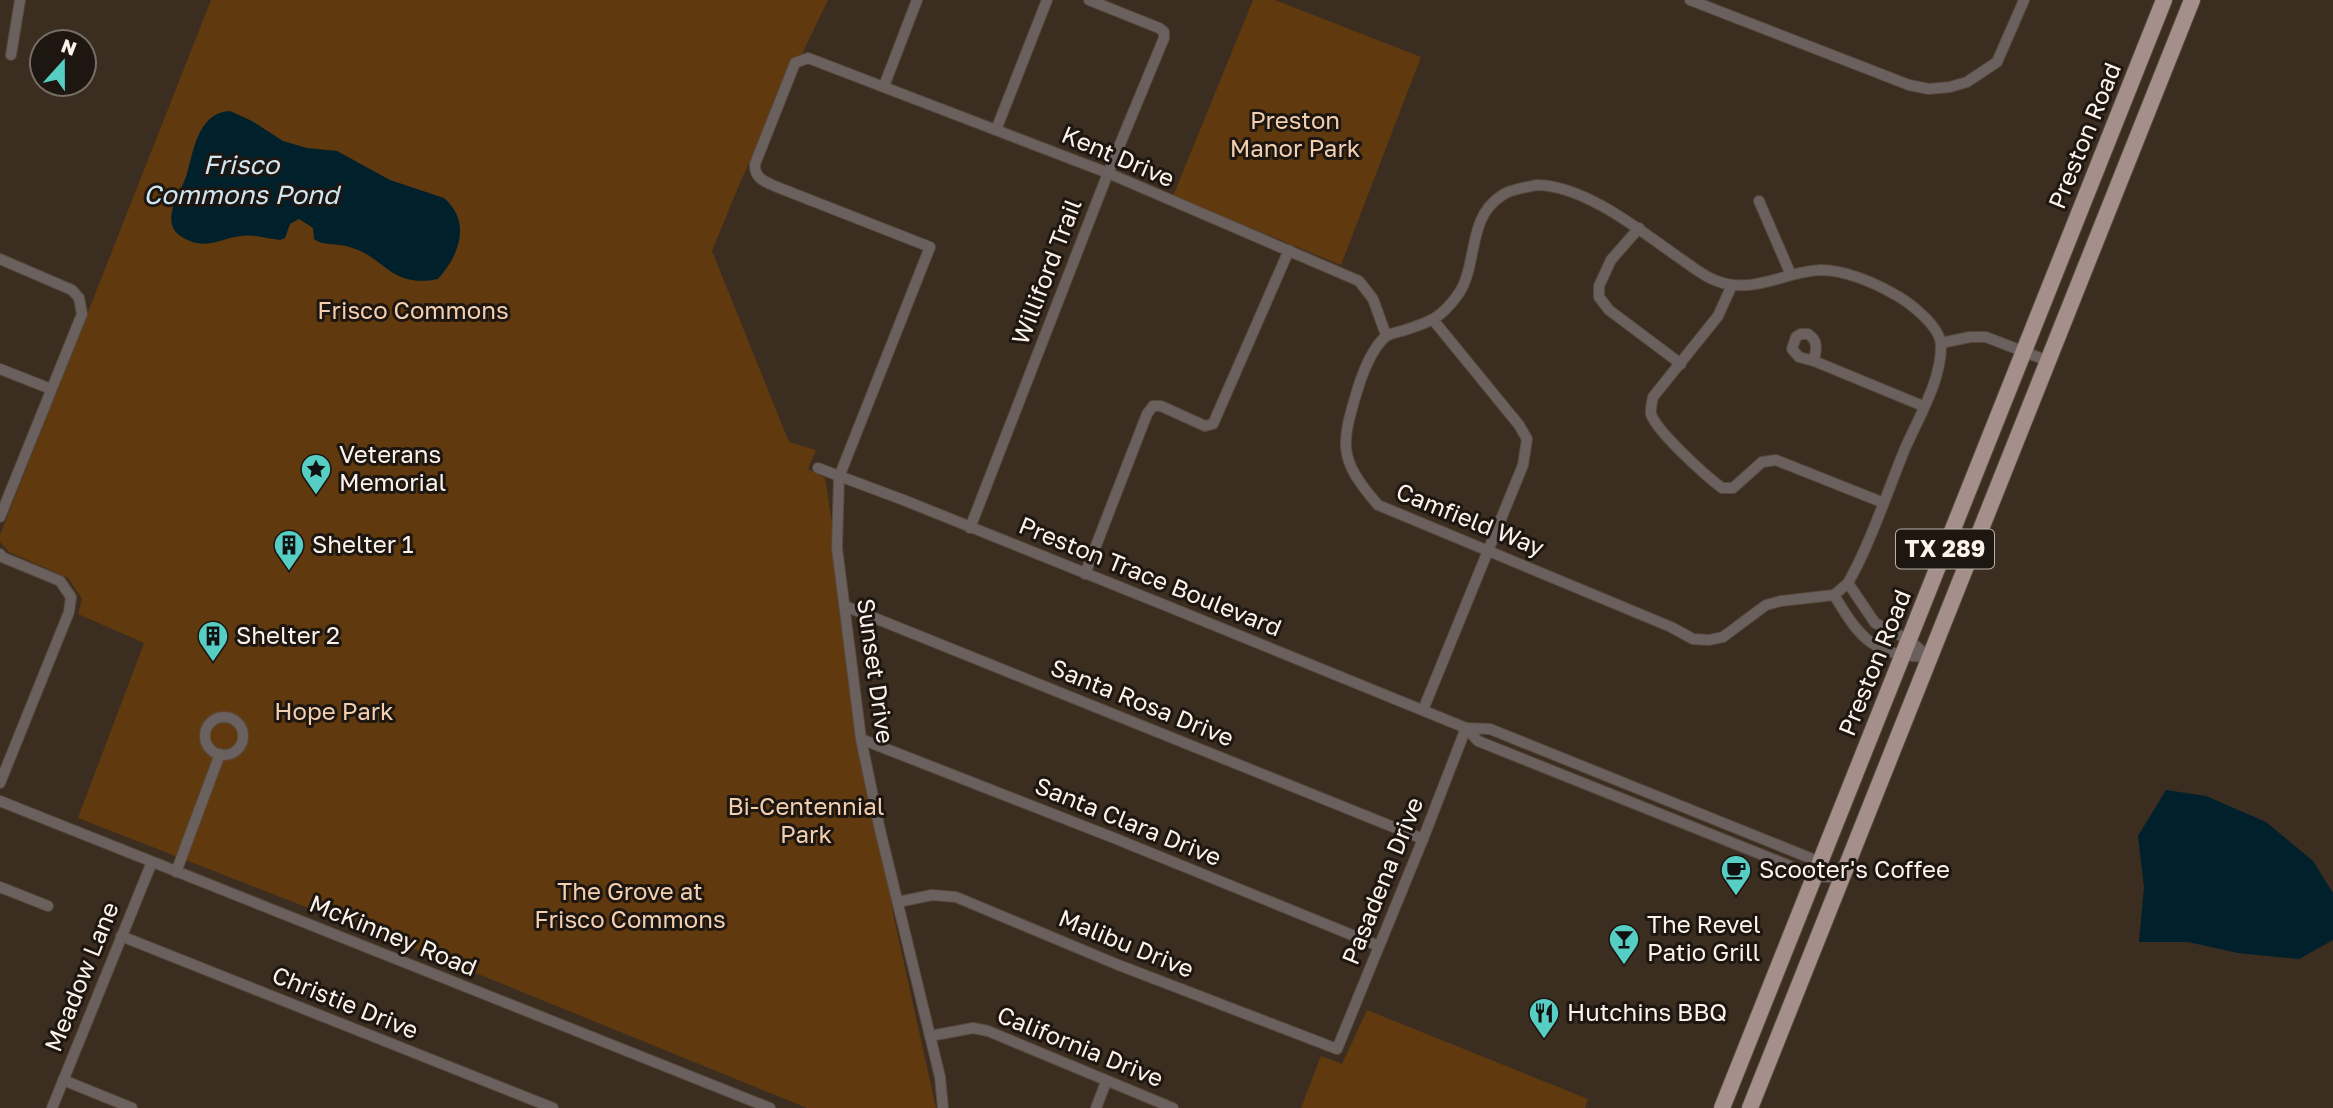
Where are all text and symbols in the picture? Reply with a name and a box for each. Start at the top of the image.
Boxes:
north arrow [28,28,98,98]
text: N [58,33,80,60]
street label: Preston Road [2041,58,2126,213]
park label: Preston Manor Park [1230,105,1360,162]
street label: Kent Drive [1058,119,1179,192]
water label: Frisco Commons Pond [143,149,342,210]
street label: Williford Trail [1005,195,1087,348]
park label: Frisco Commons [317,295,509,324]
place label: Veterans Memorial [339,439,446,496]
place icon: Veterans Memorial [299,452,333,496]
street label: Camfield Way [1392,476,1549,561]
street label: Preston Trace Boulevard [1015,510,1286,642]
building icon: Shelter 1 [272,528,306,572]
place label: Shelter 1 [312,529,414,558]
road number: TX 289 [1896,530,1994,568]
street label: Preston Road [1831,585,1916,740]
street label: Sunset Drive [852,596,901,745]
building icon: Shelter 2 [196,619,230,663]
place label: Shelter 2 [236,620,340,649]
street label: Santa Rosa Drive [1047,652,1238,752]
park label: Hope Park [274,696,394,725]
street label: Santa Clara Drive [1031,770,1226,871]
park label: Bi-Centennial Park [727,791,885,848]
street label: Pasadena Drive [1335,793,1428,968]
cafe icon: Scooter's Coffee [1719,853,1753,897]
place label: Scooter's Coffee [1759,854,1950,883]
park label: The Grove at Frisco Commons [534,876,726,933]
street label: McKinney Road [306,888,481,981]
street label: Meadow Lane [37,897,124,1055]
street label: Malibu Drive [1055,902,1198,983]
place label: The Revel Patio Grill [1647,909,1761,966]
bar icon: The Revel Patio Grill [1607,922,1641,966]
street label: Christie Drive [268,959,423,1044]
restaurant icon: Hutchins BBQ [1527,996,1561,1040]
place label: Hutchins BBQ [1567,997,1727,1026]
street label: California Drive [993,999,1168,1092]

